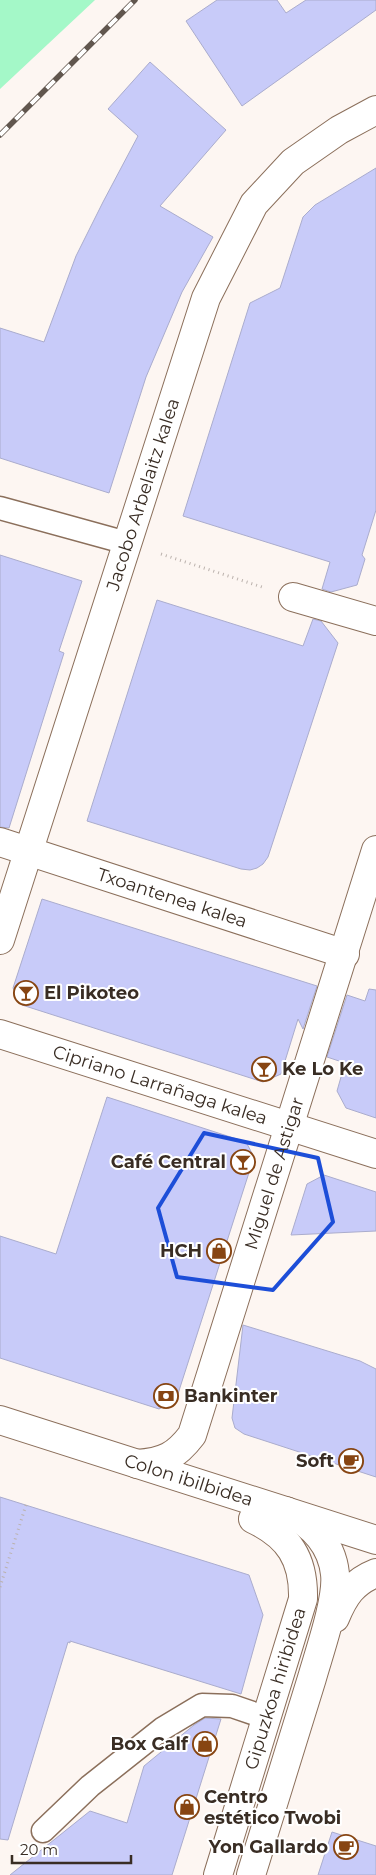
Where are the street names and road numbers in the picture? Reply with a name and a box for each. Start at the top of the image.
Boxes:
street label: Jacobo Arbelaitz kalea [102,395,184,594]
street label: Txoantenea kalea [94,863,250,932]
street label: Cipriano Larrañaga kalea [50,1041,270,1130]
street label: Miguel de Astigar [240,1094,309,1252]
street label: Colon ibilbidea [121,1449,256,1511]
street label: Gipuzkoa hiribidea [240,1605,311,1773]

